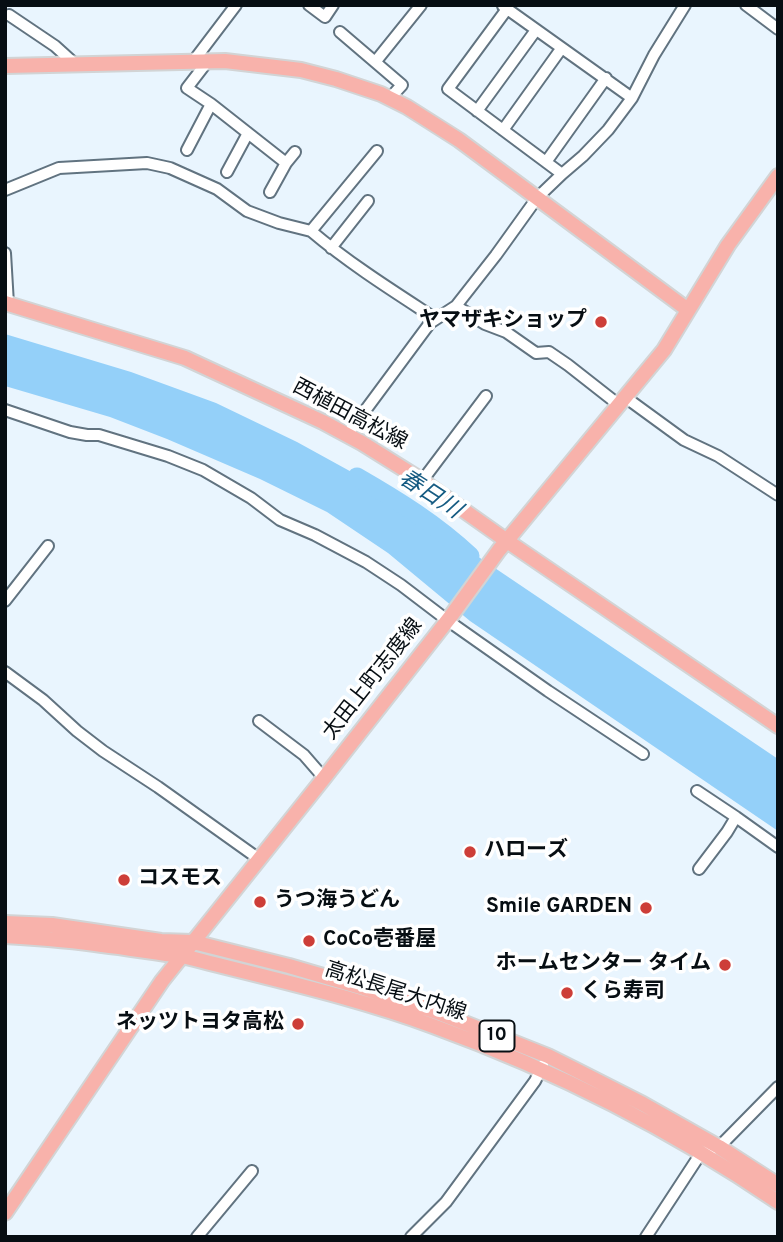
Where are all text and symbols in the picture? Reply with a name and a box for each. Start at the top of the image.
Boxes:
place label: ヤマザキショップ [419,309,587,335]
marker: ヤマザキショップ [593,314,609,330]
street label: 西植田高松線 [287,375,411,457]
water label: 春日川 [393,466,465,526]
street label: 太田上町志度線 [319,614,429,746]
place label: ハローズ [484,839,568,865]
marker: ハローズ [462,844,478,860]
place label: コスモス [138,867,222,893]
marker: コスモス [116,872,132,888]
place label: うつ海うどん [274,889,400,915]
marker: うつ海うどん [252,894,268,910]
place label: Smile GARDEN [486,895,632,921]
marker: Smile GARDEN [638,900,654,916]
place label: CoCo壱番屋 [323,928,436,954]
marker: CoCo壱番屋 [301,933,317,949]
place label: ホームセンター タイム [496,952,711,978]
marker: ホームセンター タイム [717,957,733,973]
street label: 高松長尾大内線 [321,958,469,1028]
place label: くら寿司 [581,980,665,1006]
marker: くら寿司 [559,985,575,1001]
place label: ネッツトヨタ高松 [116,1011,284,1037]
marker: ネッツトヨタ高松 [290,1016,306,1032]
road number: 10 [480,1020,514,1052]

